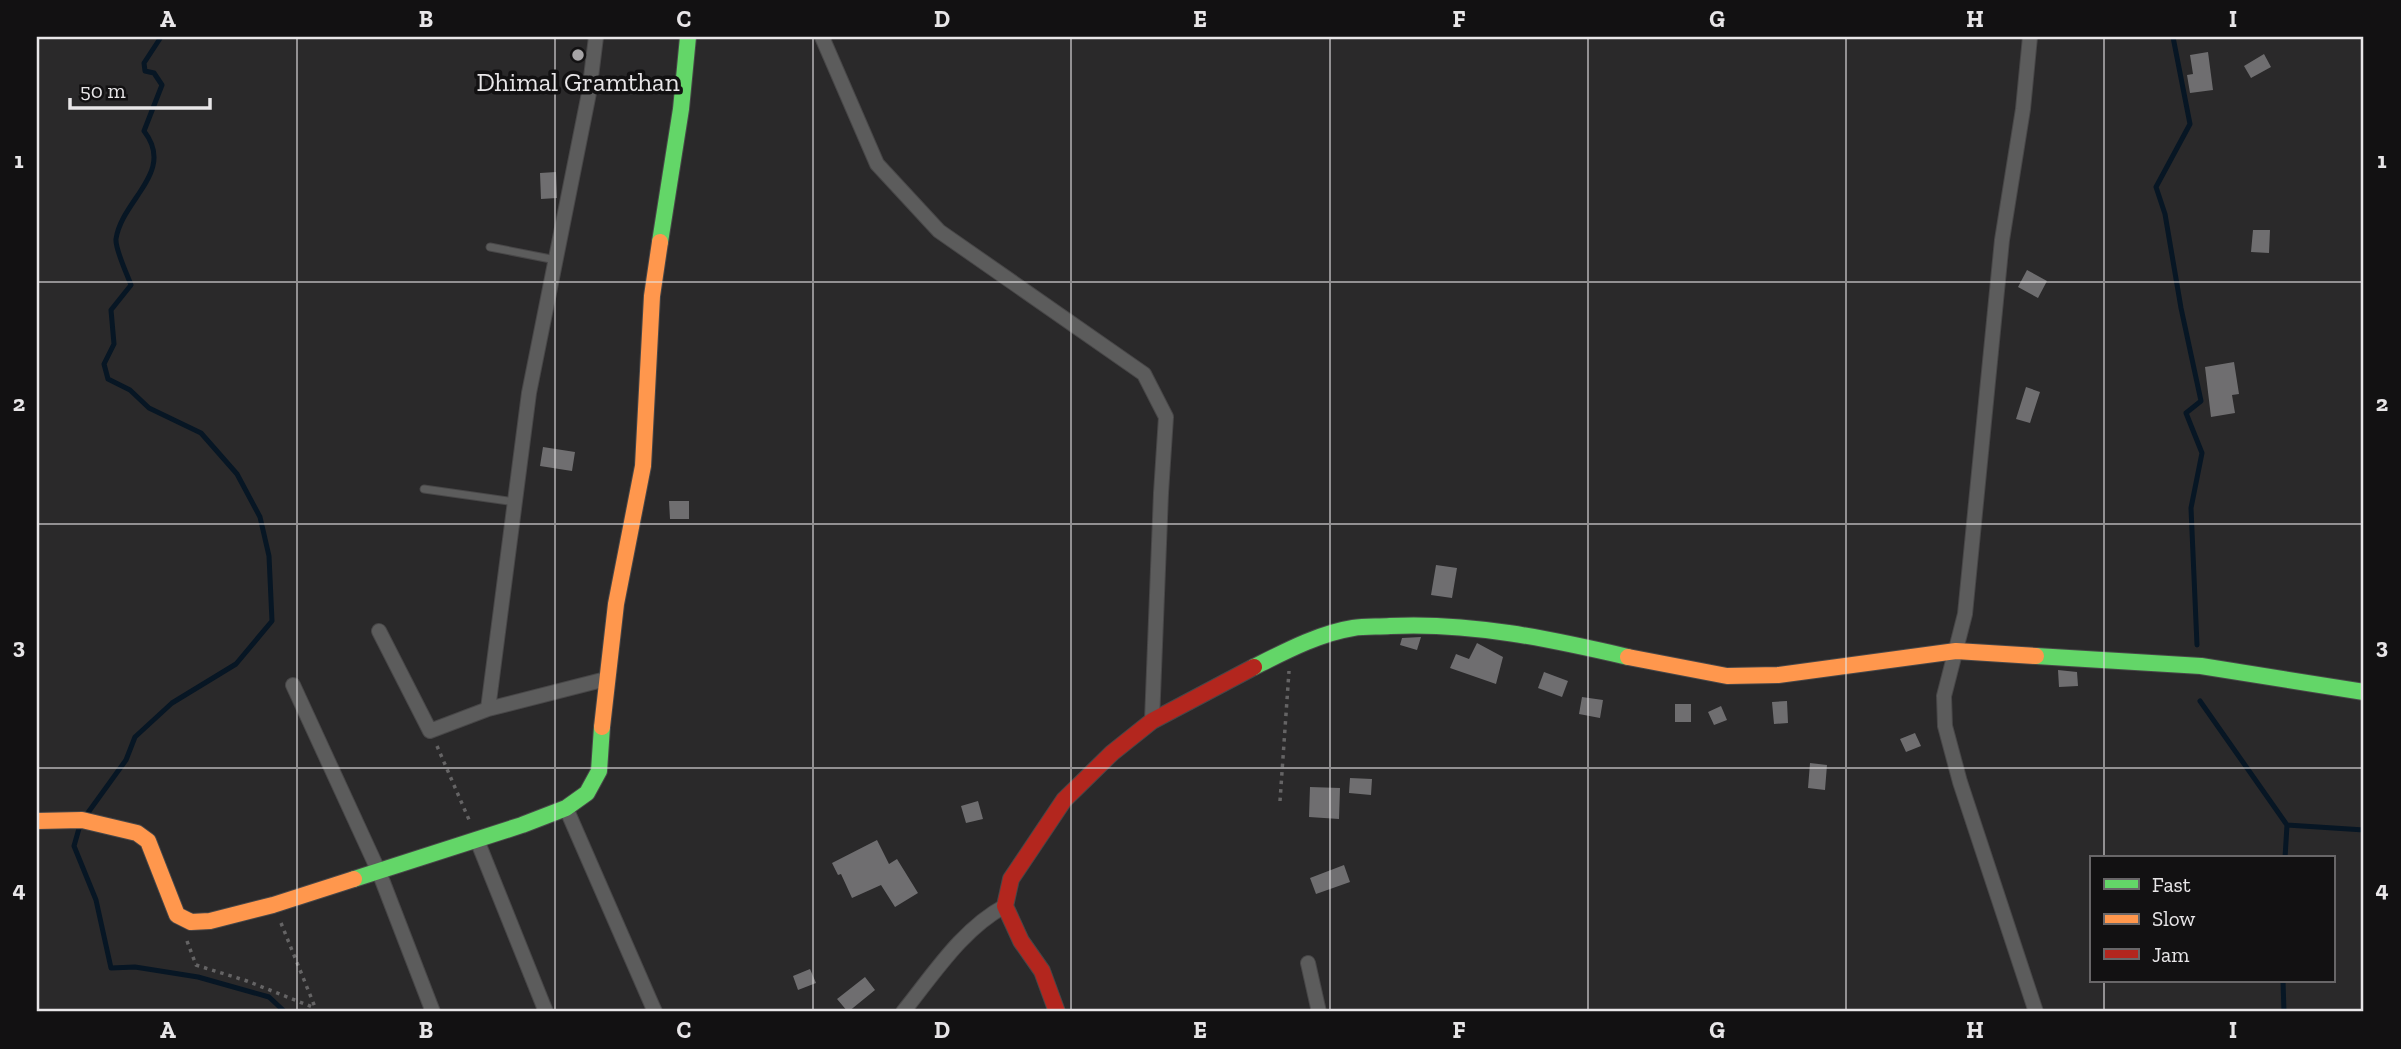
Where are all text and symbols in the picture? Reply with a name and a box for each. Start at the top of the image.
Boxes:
text: A [160,5,176,33]
text: B [419,5,433,33]
text: C [677,5,691,33]
text: D [934,5,950,33]
text: E [1193,5,1207,33]
text: F [1452,5,1466,33]
text: G [1709,5,1725,33]
text: H [1966,5,1984,33]
text: I [2229,5,2237,33]
marker: Dhimal Gramthan [570,47,586,63]
scale bar [70,66,210,110]
place label: Dhimal Gramthan [476,66,680,98]
text: 50 m [80,78,126,103]
text: 1 [14,146,24,174]
text: 1 [2377,146,2387,174]
text: 2 [13,389,25,417]
text: 2 [2376,389,2388,417]
text: 3 [13,632,25,660]
text: 3 [2376,632,2388,660]
legend [2090,856,2334,982]
text: Fast [2152,872,2191,897]
text: 4 [12,875,26,903]
text: 4 [2375,875,2389,903]
text: Slow [2152,906,2195,931]
text: Jam [2152,942,2189,967]
text: A [160,1016,176,1044]
text: B [419,1016,433,1044]
text: C [677,1016,691,1044]
text: D [934,1016,950,1044]
text: E [1193,1016,1207,1044]
text: F [1452,1016,1466,1044]
text: G [1709,1016,1725,1044]
text: H [1966,1016,1984,1044]
text: I [2229,1016,2237,1044]

